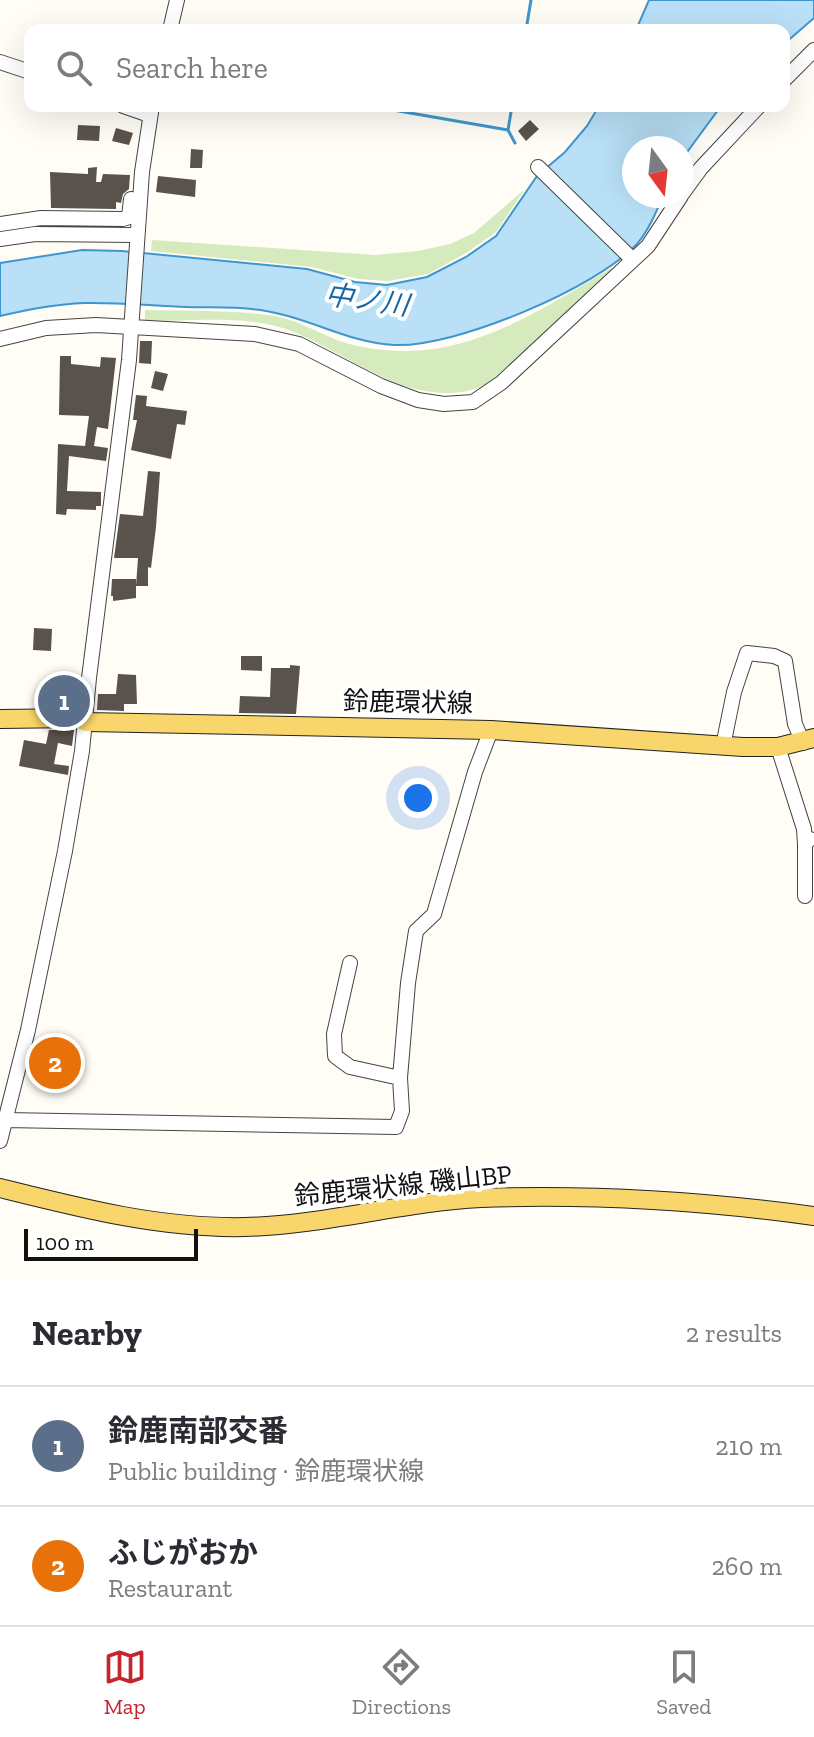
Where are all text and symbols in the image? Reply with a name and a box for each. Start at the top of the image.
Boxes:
search box [24,24,790,112]
icon: search [52,46,96,90]
text: Search here [116,50,268,86]
north arrow [622,136,694,208]
water label: 中ノ川 [323,278,414,323]
pin: 1 [38,671,90,731]
street label: 鈴鹿環状線 [343,685,473,719]
your location [398,778,438,818]
pin: 2 [29,1033,81,1093]
street label: 鈴鹿環状線 磯山BP [293,1158,513,1212]
scale bar [24,1225,198,1261]
text: 100 m [36,1229,94,1256]
text: Nearby [32,1313,142,1354]
text: 2 results [686,1317,782,1349]
text: 鈴鹿南部交番 [108,1413,288,1449]
text: 1 [53,1430,63,1462]
text: 210 m [715,1430,782,1462]
text: Public building · 鈴鹿環状線 [108,1455,424,1487]
text: ふじがおか [108,1535,258,1571]
text: 2 [51,1550,65,1582]
text: 260 m [711,1550,782,1582]
text: Restaurant [108,1572,232,1604]
tab: Map [103,1645,147,1720]
tab: Directions [352,1645,451,1720]
tab: Saved [656,1645,711,1720]

